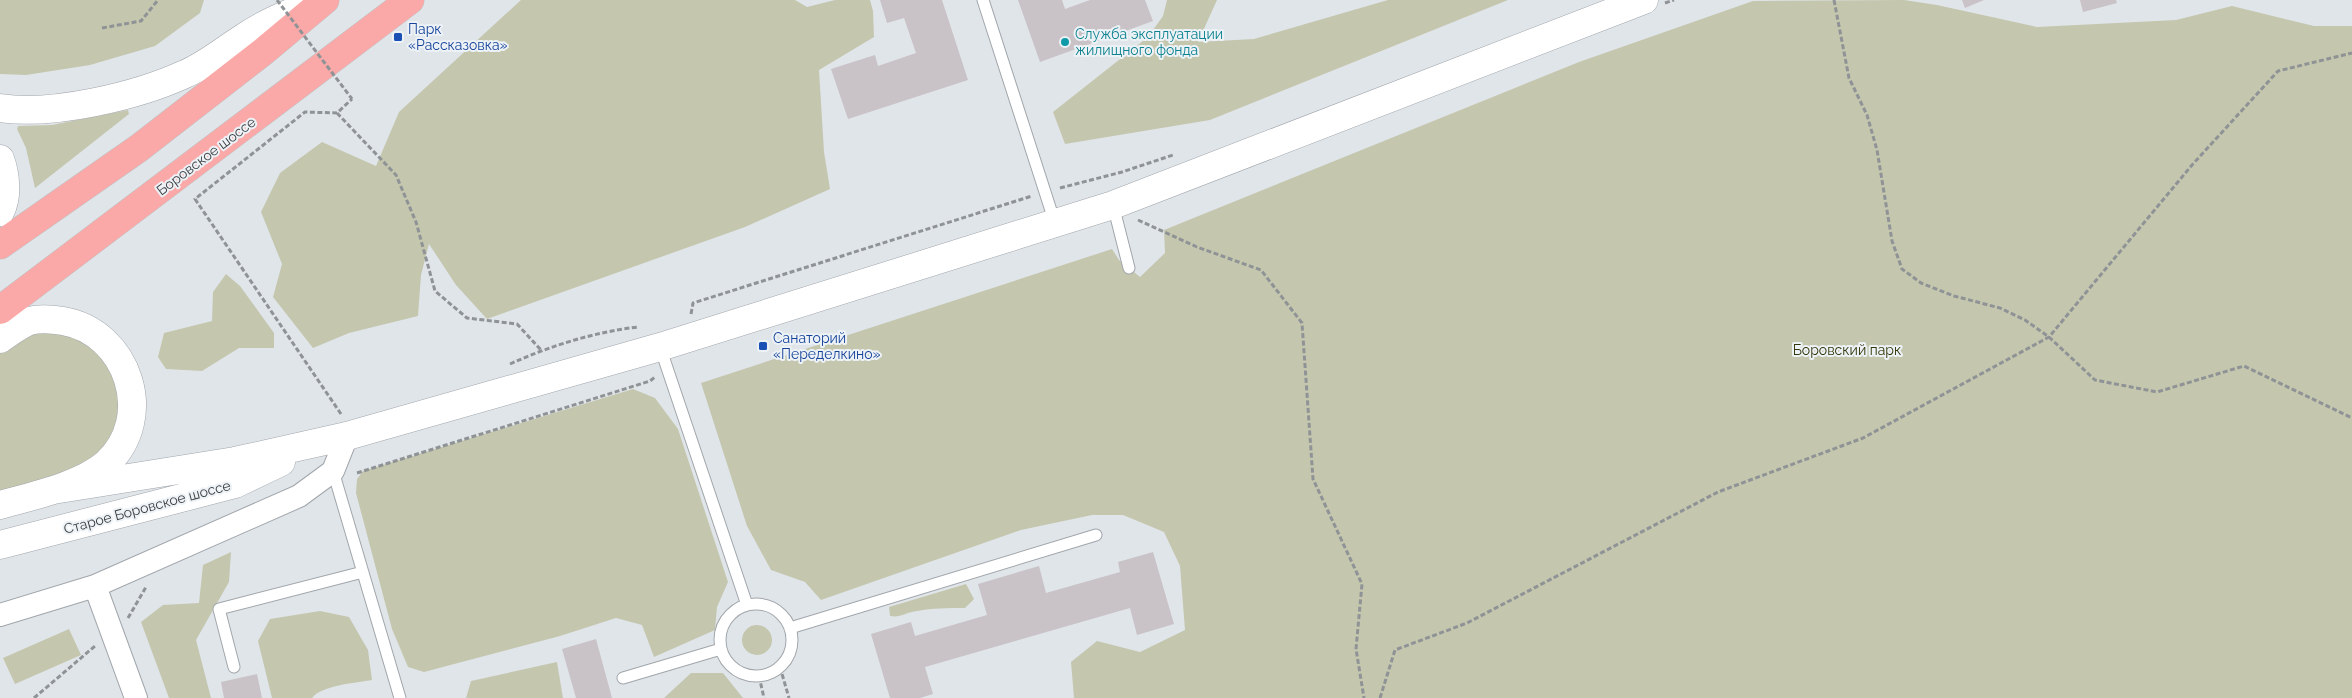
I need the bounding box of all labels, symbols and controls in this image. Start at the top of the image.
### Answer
place label: Парк «Рассказовка» [408,21,508,53]
place label: Служба эксплуатации жилищного фонда [1075,26,1223,58]
marker: Парк «Рассказовка» [392,31,404,43]
marker: Служба эксплуатации жилищного фонда [1059,36,1071,48]
street label: Боровское шоссе [153,114,259,198]
place label: Санаторий «Переделкино» [773,330,881,362]
marker: Санаторий «Переделкино» [757,340,769,352]
park label: Боровский парк [1793,342,1901,358]
street label: Старое Боровское шоссе [62,477,232,537]

